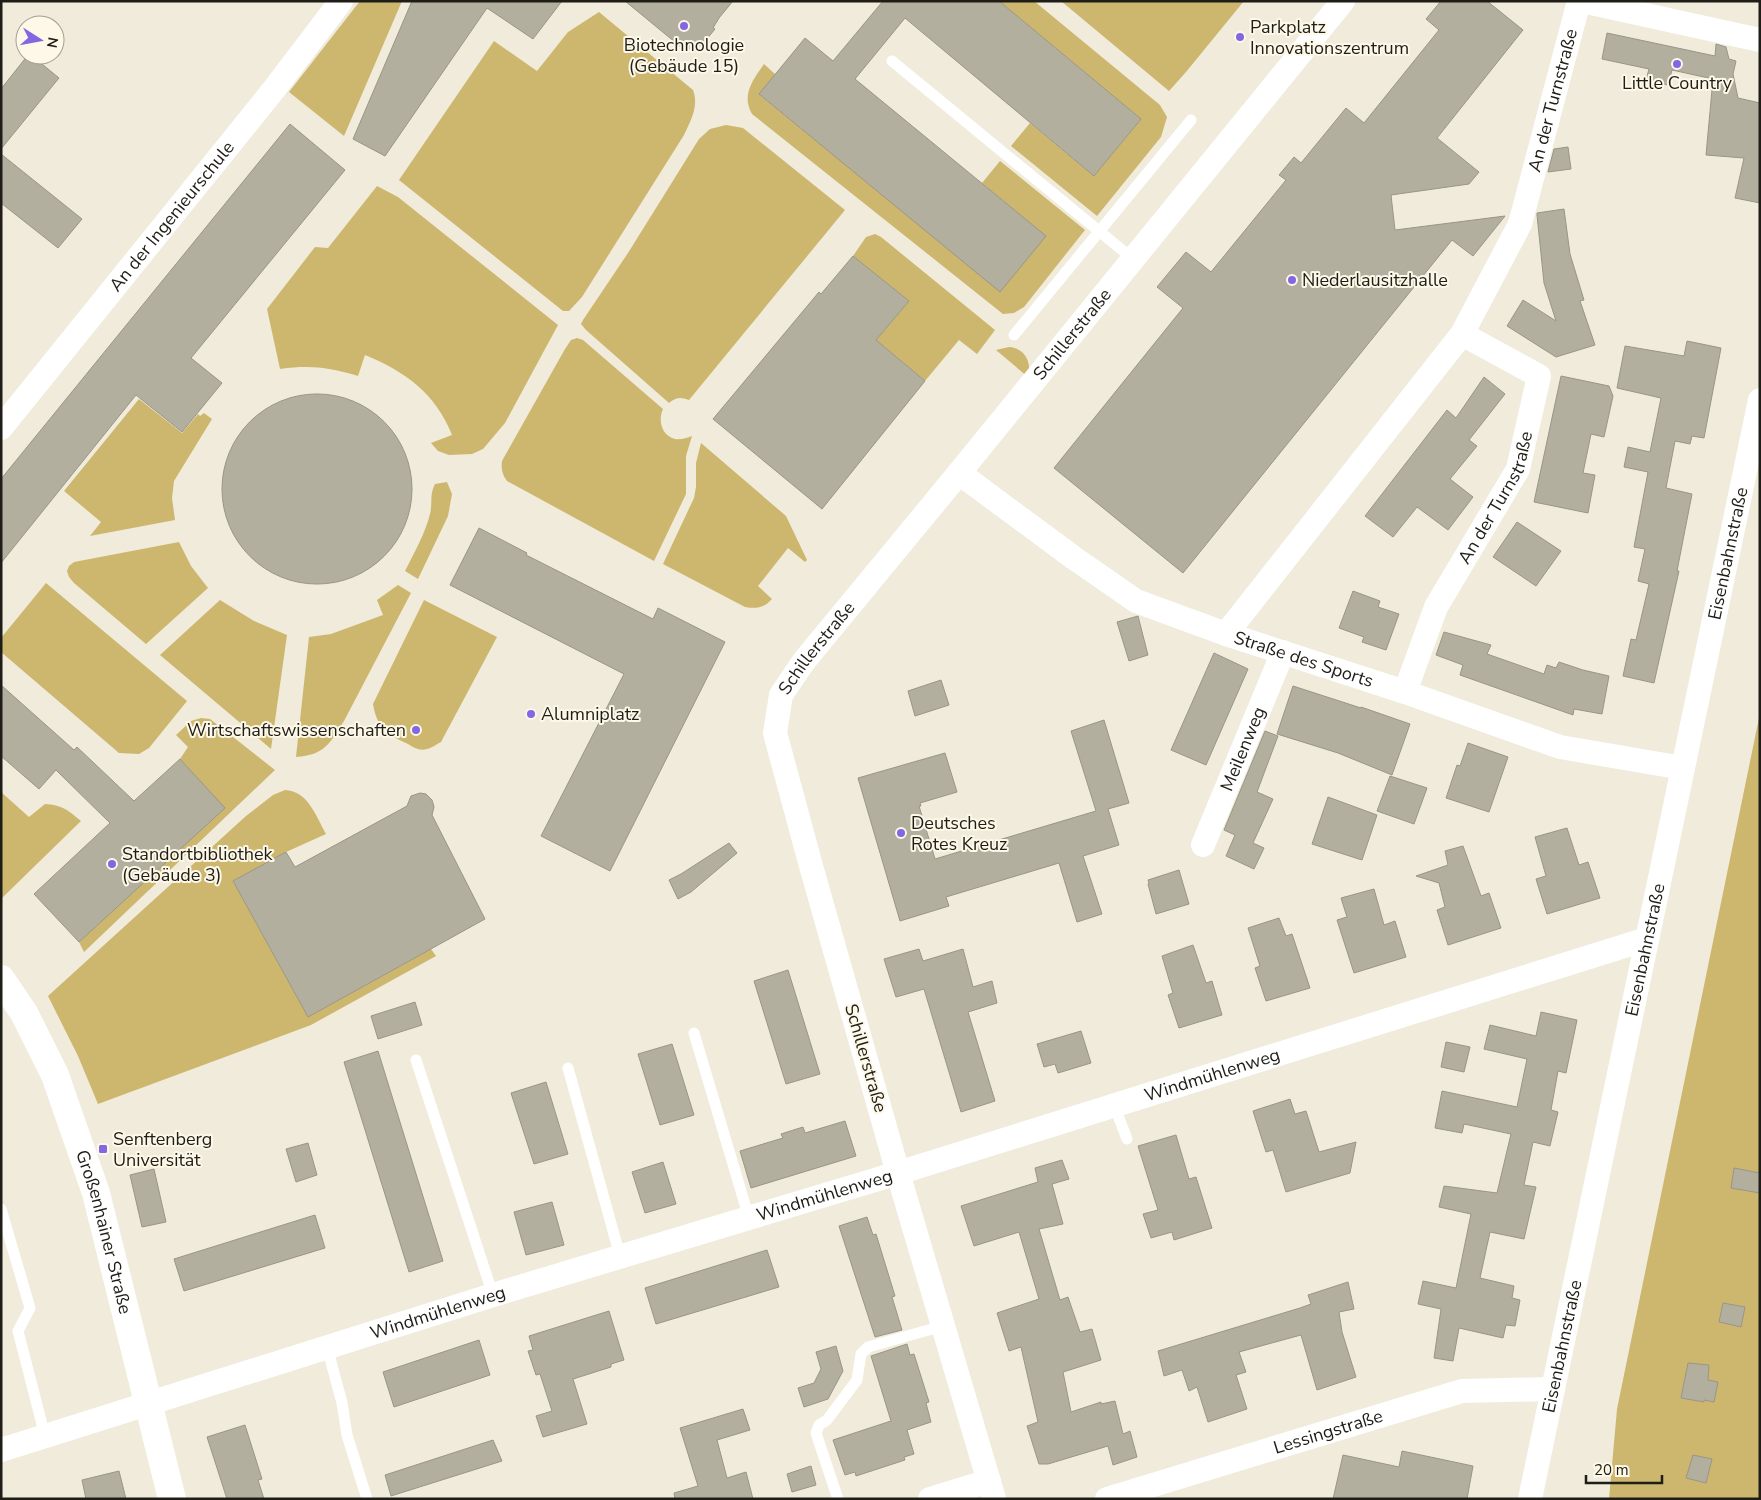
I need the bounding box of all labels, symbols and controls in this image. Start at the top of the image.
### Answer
north arrow [15,15,65,65]
place label: Parkplatz Innovationszentrum [1250,15,1409,60]
marker: Biotechnologie (Gebäude 15) [678,20,690,32]
street label: An der Turnstraße [1522,26,1583,174]
marker: Parkplatz Innovationszentrum [1234,31,1246,43]
place label: Biotechnologie (Gebäude 15) [624,33,744,78]
text: N [42,35,63,49]
marker: Little Country [1671,58,1683,70]
place label: Little Country [1622,71,1733,95]
street label: An der Ingenieurschule [104,136,240,296]
place label: Niederlausitzhalle [1302,268,1448,292]
marker: Niederlausitzhalle [1286,274,1298,286]
street label: Schillerstraße [1027,283,1117,385]
street label: An der Turnstraße [1452,429,1538,568]
street label: Eisenbahnstraße [1702,485,1753,622]
street label: Schillerstraße [773,597,860,699]
street label: Straße des Sports [1231,625,1377,693]
place label: Alumniplatz [541,702,639,726]
street label: Meilenweg [1215,703,1271,795]
marker: Alumniplatz [525,708,537,720]
place label: Wirtschaftswissenschaften [187,718,406,742]
marker: Wirtschaftswissenschaften [410,724,422,736]
place label: Deutsches Rotes Kreuz [911,811,1007,856]
marker: Deutsches Rotes Kreuz [895,827,907,839]
place label: Standortbibliothek (Gebäude 3) [122,842,274,887]
marker: Standortbibliothek (Gebäude 3) [106,858,118,870]
street label: Eisenbahnstraße [1619,881,1671,1018]
street label: Schillerstraße [839,1001,893,1115]
street label: Windmühlenweg [1142,1042,1283,1107]
place label: Senftenberg Universität [113,1127,212,1172]
marker: Senftenberg Universität [97,1143,109,1155]
street label: Großenhainer Straße [70,1147,138,1317]
street label: Windmühlenweg [754,1163,895,1227]
street label: Eisenbahnstraße [1536,1278,1588,1415]
street label: Windmühlenweg [367,1280,508,1345]
street label: Lessingstraße [1270,1404,1386,1460]
scale bar [1586,1452,1662,1484]
text: 20 m [1594,1460,1629,1480]

